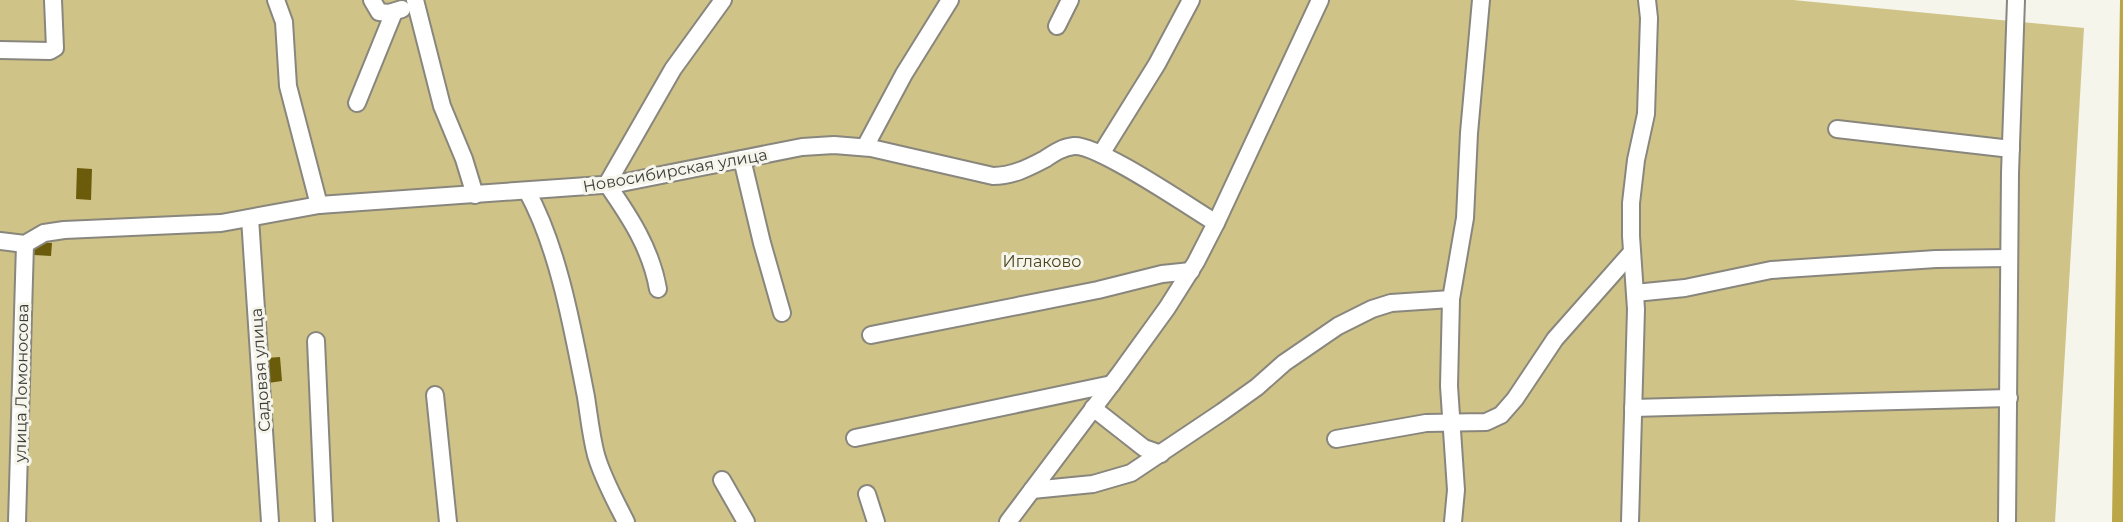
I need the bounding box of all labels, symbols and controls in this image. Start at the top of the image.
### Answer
street label: Новосибирская улица [581,145,769,196]
park label: Иглаково [1003,252,1081,271]
street label: улица Ломоносова [11,303,32,464]
street label: Садовая улица [247,307,274,433]

